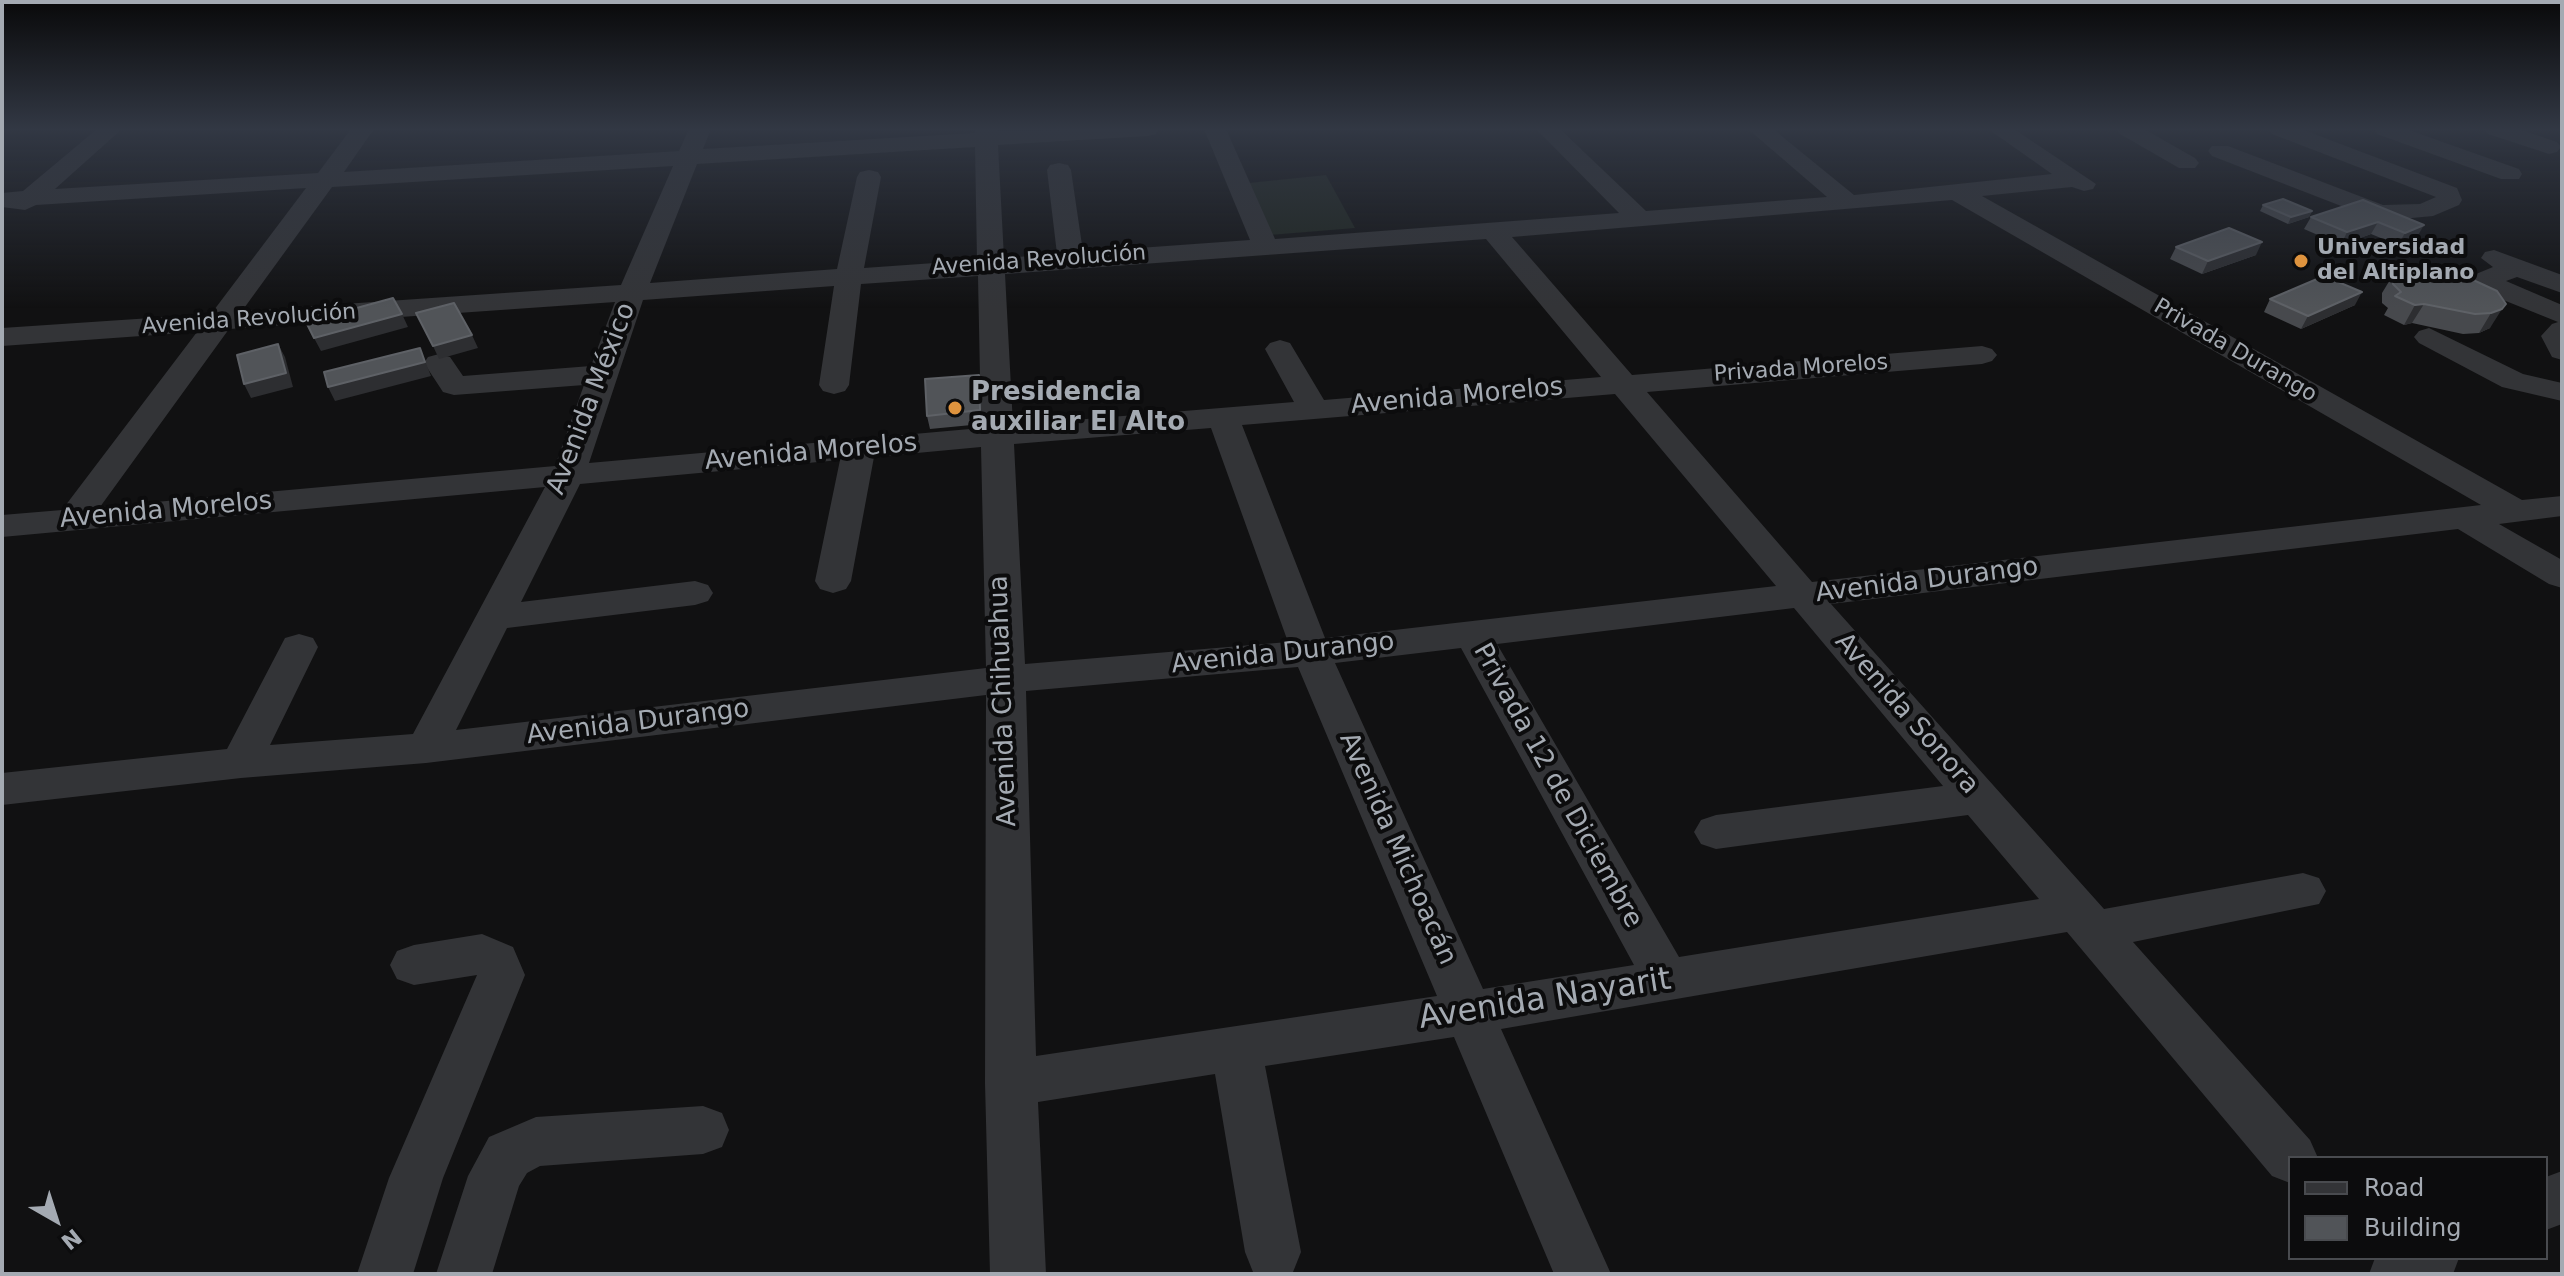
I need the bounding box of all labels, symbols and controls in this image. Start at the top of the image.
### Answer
place label: Universidad del Altiplano [2317,235,2474,286]
street label: Avenida Revolución [931,240,1147,282]
marker: Universidad del Altiplano [2292,252,2310,270]
street label: Privada Durango [2149,294,2321,408]
street label: Avenida Revolución [141,299,357,341]
street label: Avenida México [541,299,643,499]
street label: Privada Morelos [1713,350,1889,388]
street label: Avenida Morelos [1349,372,1565,422]
place label: Presidencia auxiliar El Alto [971,377,1185,438]
marker: Presidencia auxiliar El Alto [946,399,964,417]
street label: Avenida Morelos [703,428,919,478]
street label: Avenida Morelos [58,486,274,536]
street label: Avenida Durango [1814,552,2040,610]
street label: Avenida Chihuahua [984,575,1024,827]
street label: Avenida Durango [1170,627,1396,681]
street label: Avenida Sonora [1827,627,1985,801]
street label: Privada 12 de Diciembre [1466,639,1648,933]
street label: Avenida Durango [525,694,751,752]
street label: Avenida Michoacán [1332,728,1462,970]
street label: Avenida Nayarit [1416,961,1674,1039]
legend [2288,1156,2548,1260]
text: Road [2364,1174,2424,1202]
north arrow [16,1180,96,1260]
text: Building [2364,1214,2461,1242]
text: N [56,1224,86,1255]

